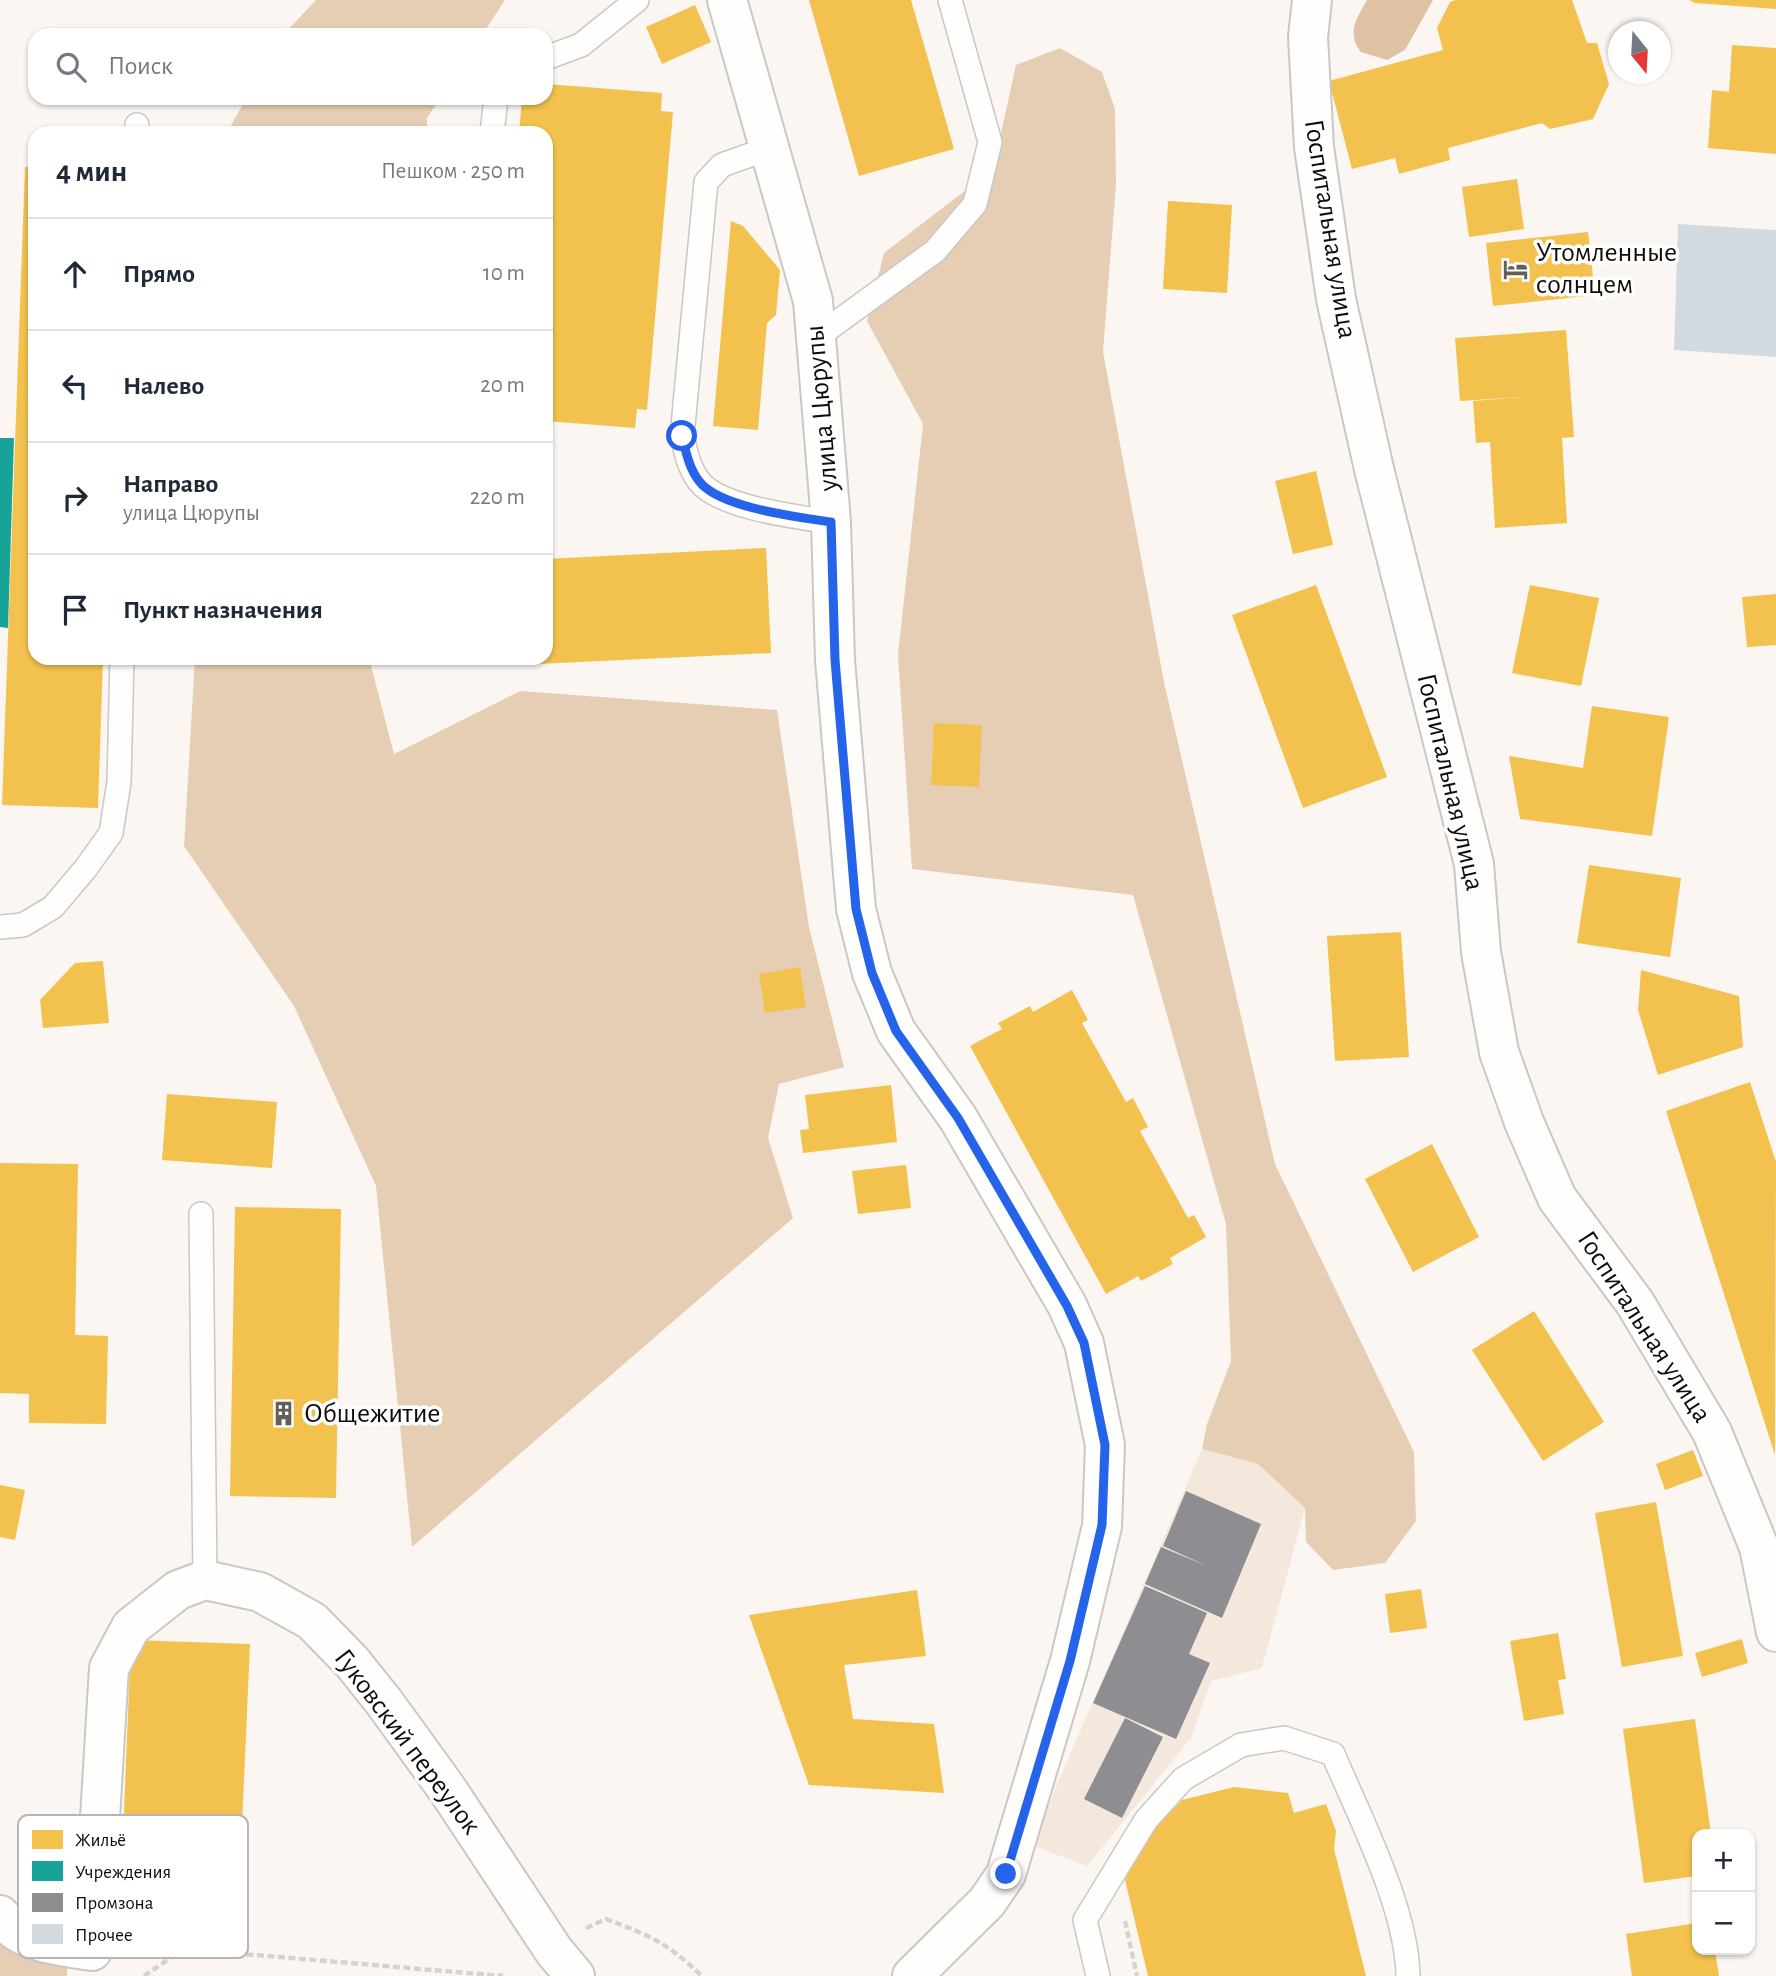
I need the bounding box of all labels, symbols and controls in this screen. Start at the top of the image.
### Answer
north arrow [1608,21,1671,84]
search box [28,28,553,105]
icon: search [52,48,90,86]
text: Поиск [108,53,173,79]
street label: Госпитальная улица [1299,117,1361,341]
text: 4 мин [56,157,127,187]
text: Пешком · 250 m [381,160,525,183]
place label: Утомленные солнцем [1536,239,1677,299]
icon: ahead [56,255,94,293]
hotel icon: Утомленные солнцем [1502,255,1530,283]
text: Прямо [123,261,195,287]
text: 10 m [483,262,525,285]
street label: улица Цюрупы [801,324,843,493]
icon: left [56,367,94,405]
text: Налево [123,373,204,399]
text: 20 m [480,374,525,397]
route start [666,420,697,451]
text: Направо [123,471,218,497]
icon: right [56,479,94,517]
text: 220 m [470,486,525,509]
text: улица Цюрупы [123,502,260,525]
icon: arrive [56,591,94,629]
text: Пункт назначения [123,597,323,623]
street label: Госпитальная улица [1411,671,1489,893]
street label: Госпитальная улица [1572,1226,1716,1428]
building icon: Общежитие [270,1400,298,1428]
place label: Общежитие [304,1400,440,1428]
street label: Гуковский переулок [329,1644,486,1840]
legend [18,1815,248,1958]
map controls [1692,1829,1755,1955]
button: + [1692,1829,1755,1892]
text: Жильё [75,1831,126,1850]
route end [990,1858,1021,1889]
text: Учреждения [75,1863,171,1882]
button: − [1692,1892,1755,1955]
text: Промзона [75,1894,154,1913]
text: Прочее [75,1926,133,1945]

